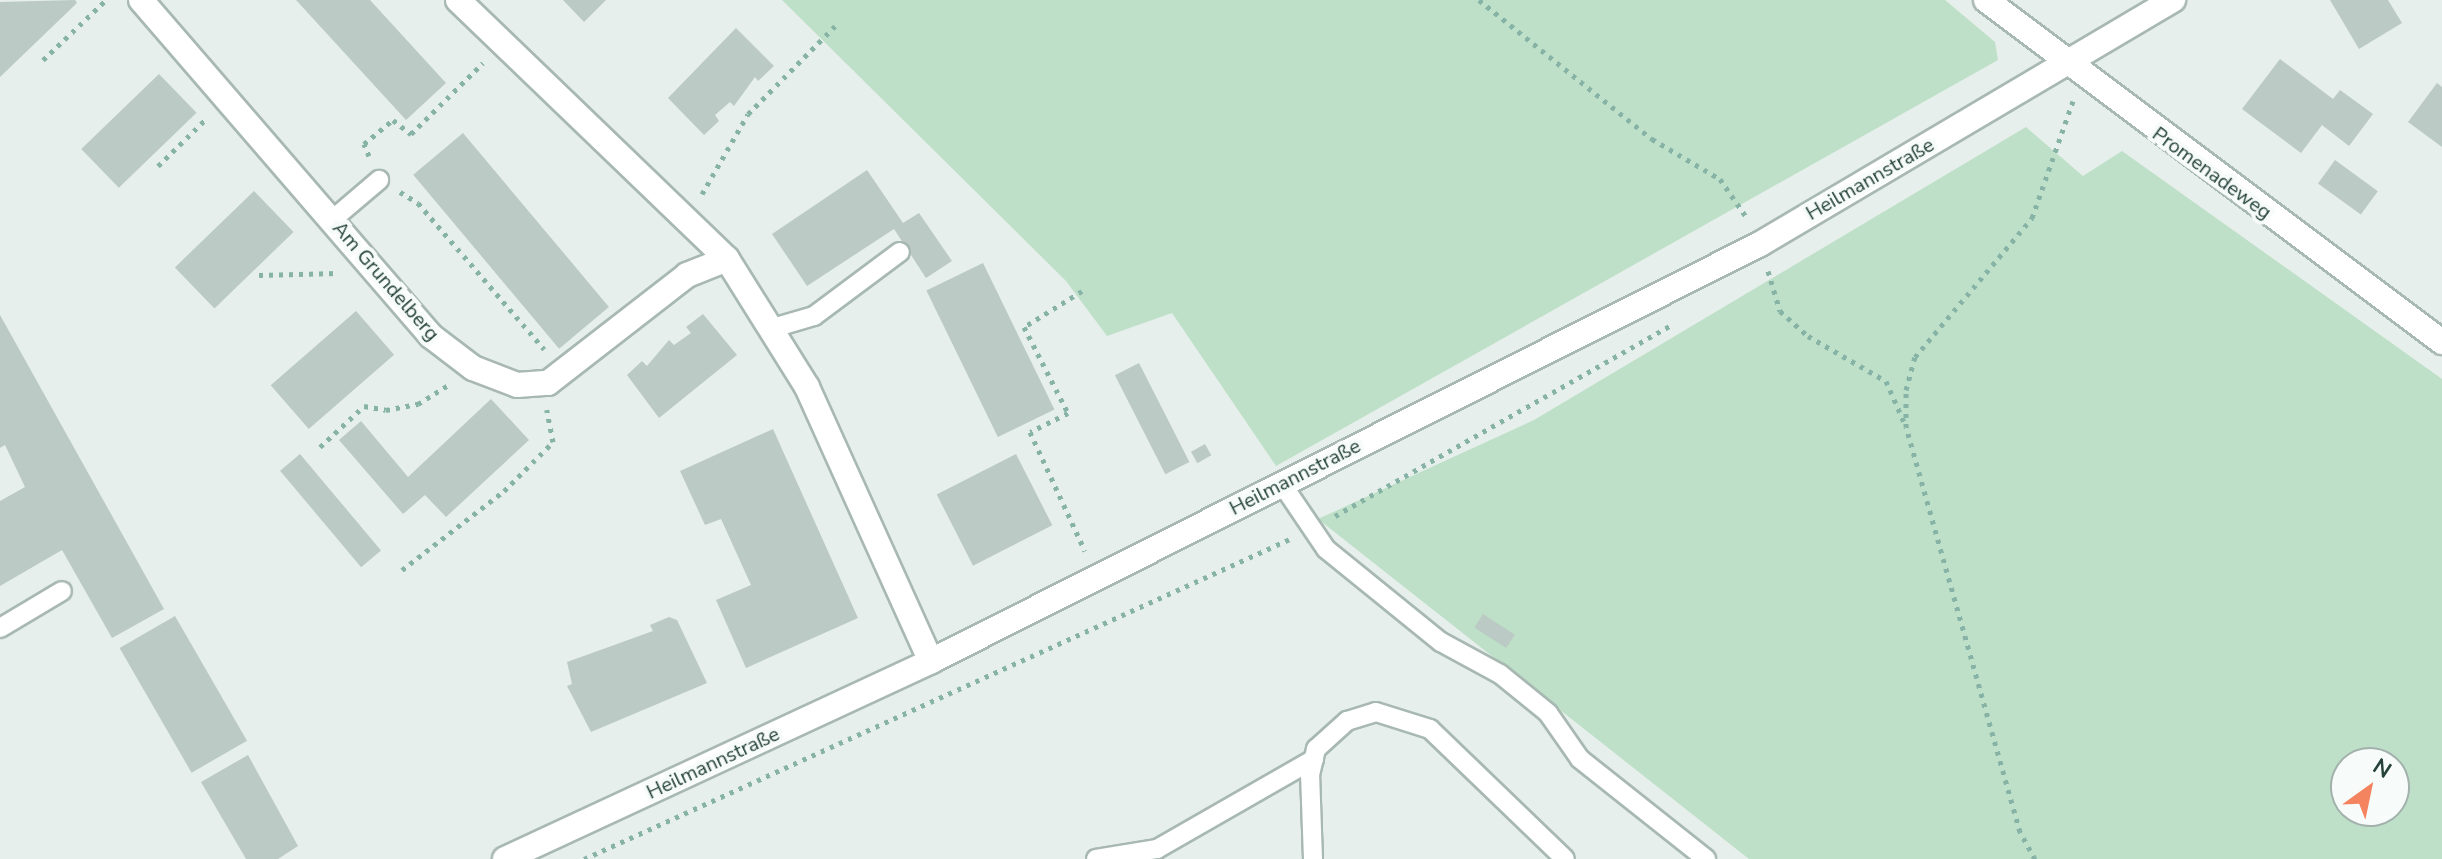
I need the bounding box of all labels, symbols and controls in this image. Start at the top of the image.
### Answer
street label: Promenadeweg [2148,122,2276,224]
street label: Heilmannstraße [1802,133,1938,225]
street label: Am Grundelberg [328,216,444,346]
street label: Heilmannstraße [1225,434,1365,520]
street label: Heilmannstraße [643,722,783,804]
north arrow [2330,747,2410,827]
text: N [2367,751,2397,786]

